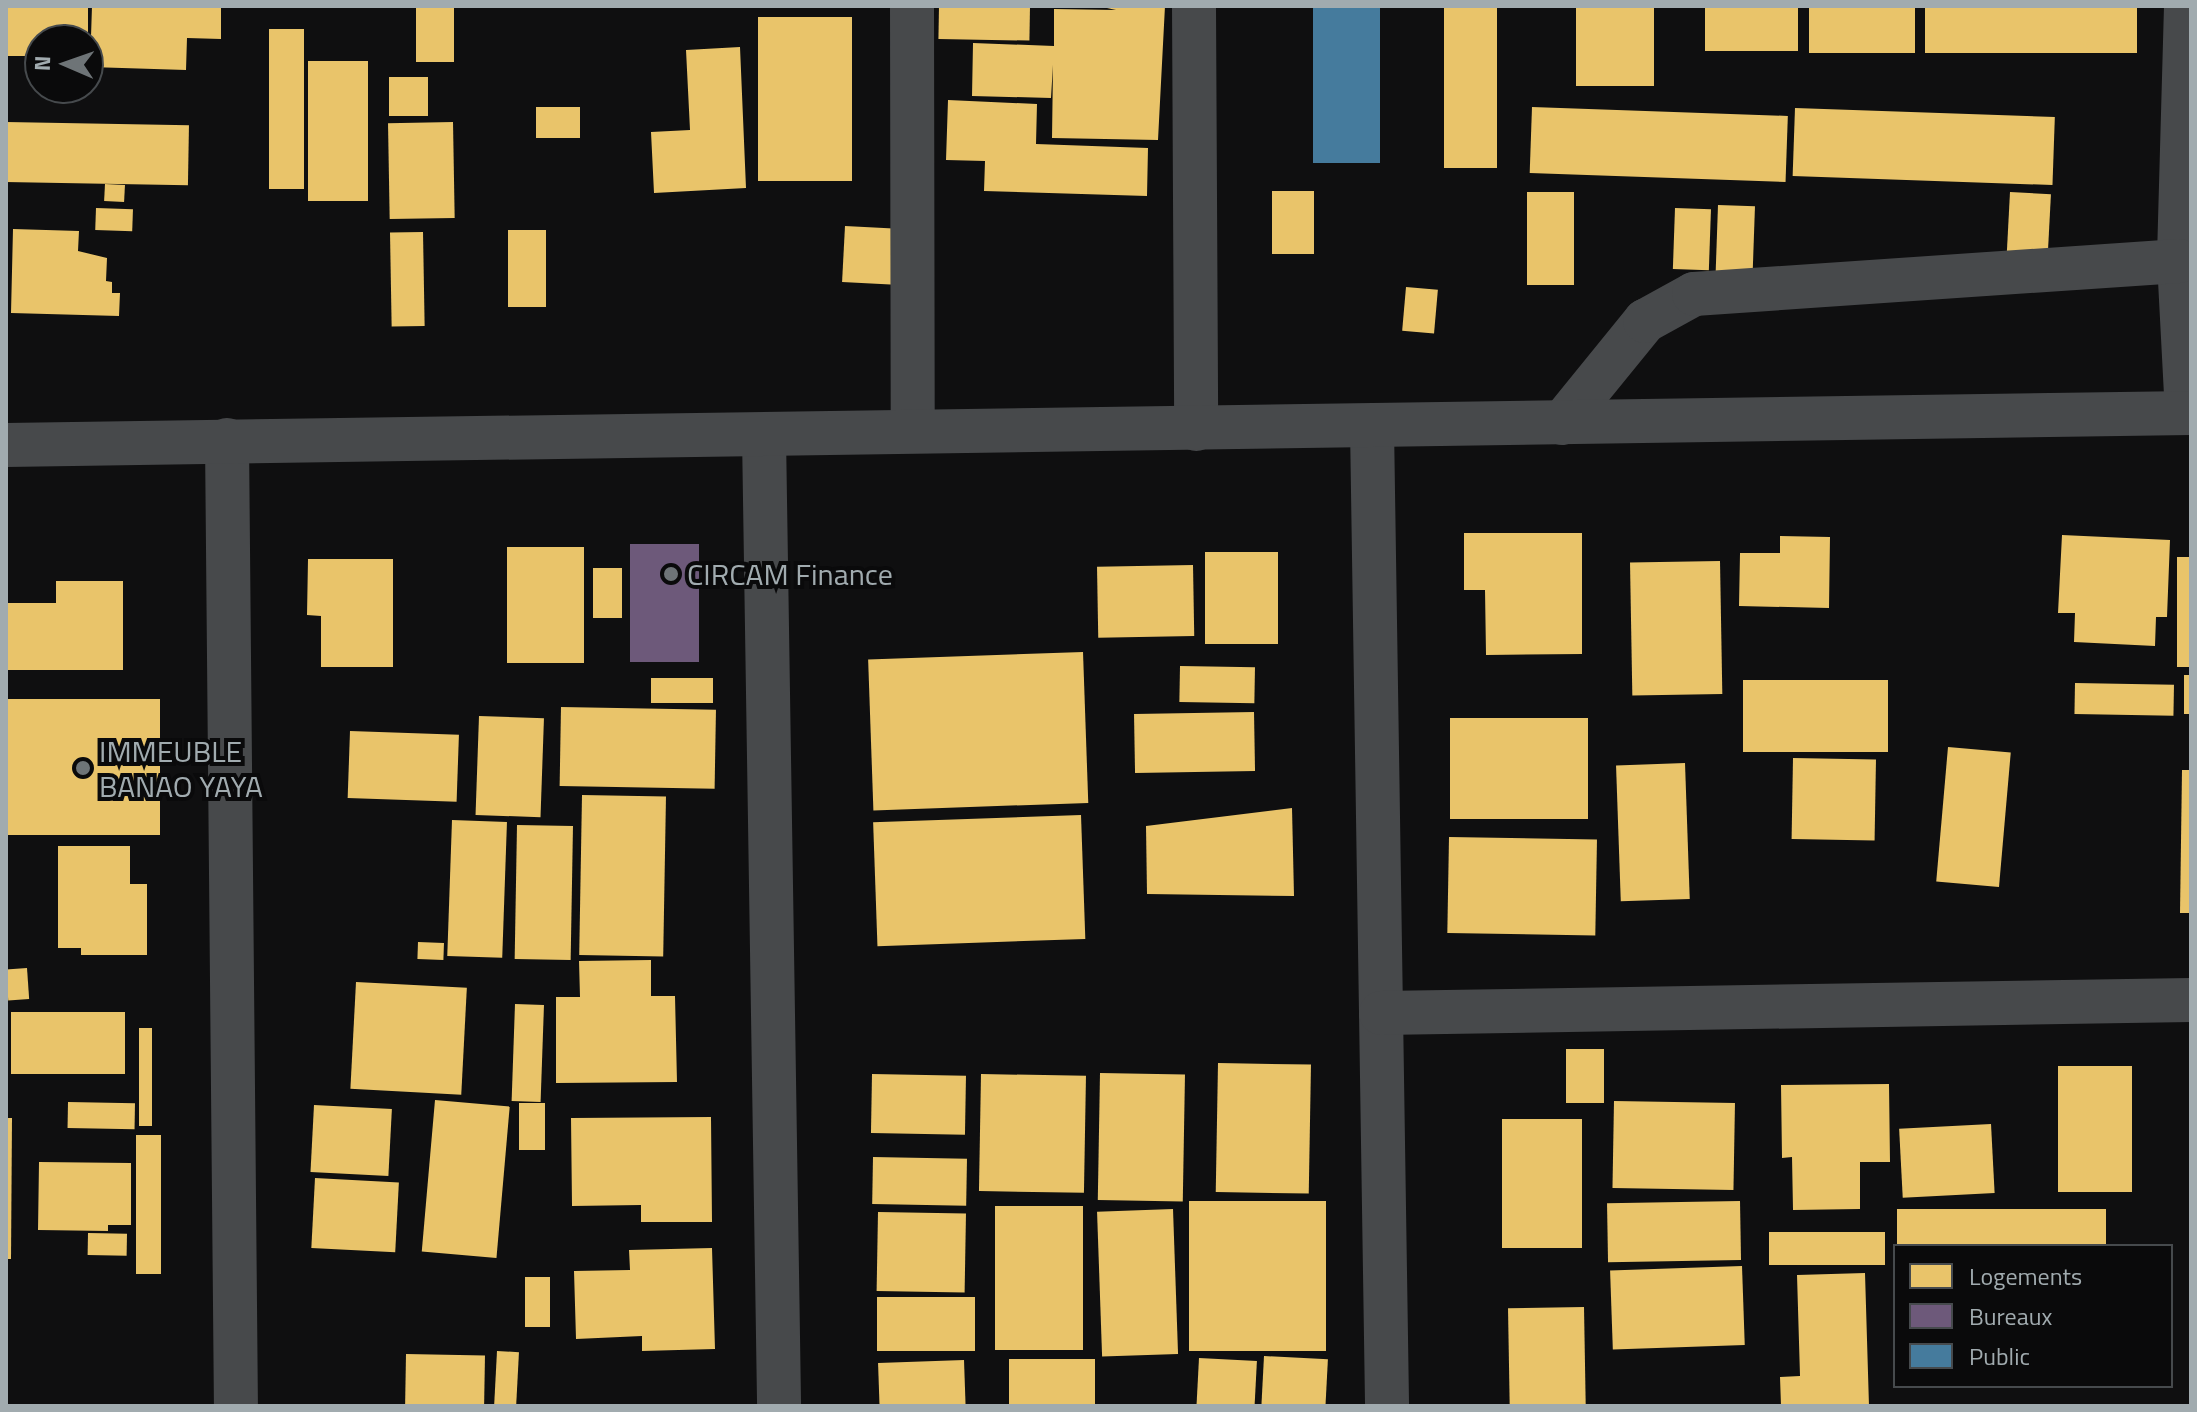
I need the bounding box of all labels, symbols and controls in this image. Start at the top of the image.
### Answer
north arrow [24,24,104,104]
text: N [25,55,59,71]
place label: CIRCAM Finance [687,556,893,592]
marker: CIRCAM Finance [662,565,680,583]
place label: IMMEUBLE BANAO YAYA [99,733,263,804]
marker: IMMEUBLE BANAO YAYA [74,759,92,777]
legend [1893,1244,2173,1388]
text: Logements [1969,1258,2082,1294]
text: Bureaux [1969,1298,2052,1334]
text: Public [1969,1338,2030,1374]

